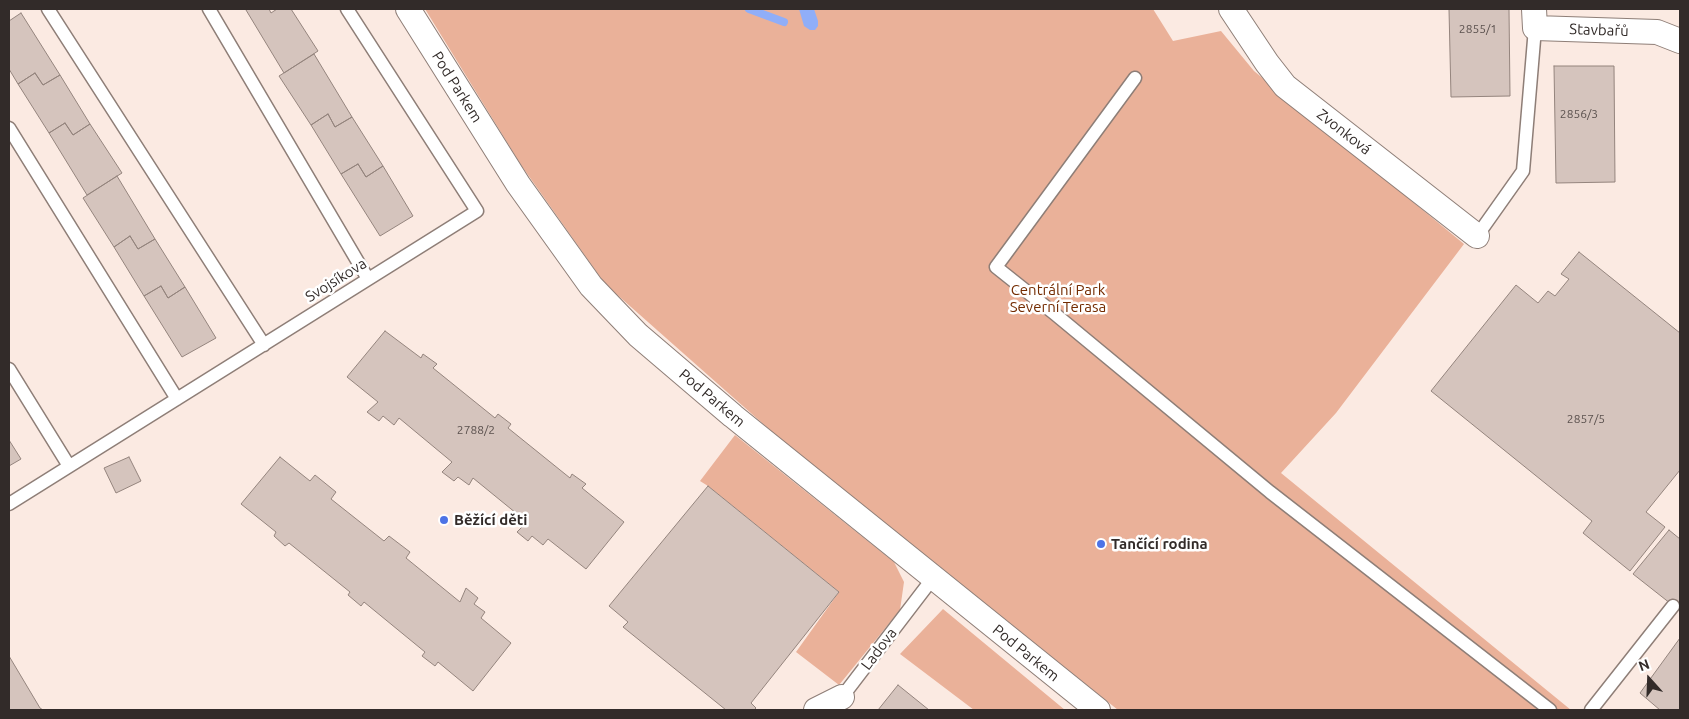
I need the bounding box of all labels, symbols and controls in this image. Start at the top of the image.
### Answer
street label: Stavbařů [1569,20,1629,40]
house number: 2855/1 [1459,22,1497,36]
street label: Pod Parkem [428,48,486,126]
street label: Zvonková [1313,105,1375,159]
house number: 2856/3 [1560,107,1598,121]
street label: Svojsíkova [302,254,370,306]
park label: Centrální Park Severní Terasa [1010,281,1106,316]
street label: Pod Parkem [675,365,749,431]
house number: 2857/5 [1567,412,1605,426]
house number: 2788/2 [457,423,495,437]
place label: Běžící děti [454,511,527,529]
marker: Běžící děti [438,514,450,526]
place label: Tančící rodina [1111,535,1208,553]
marker: Tančící rodina [1095,538,1107,550]
street label: Pod Parkem [989,621,1063,685]
street label: Ladova [857,624,901,674]
north arrow [1624,654,1674,704]
text: N [1636,656,1652,674]

